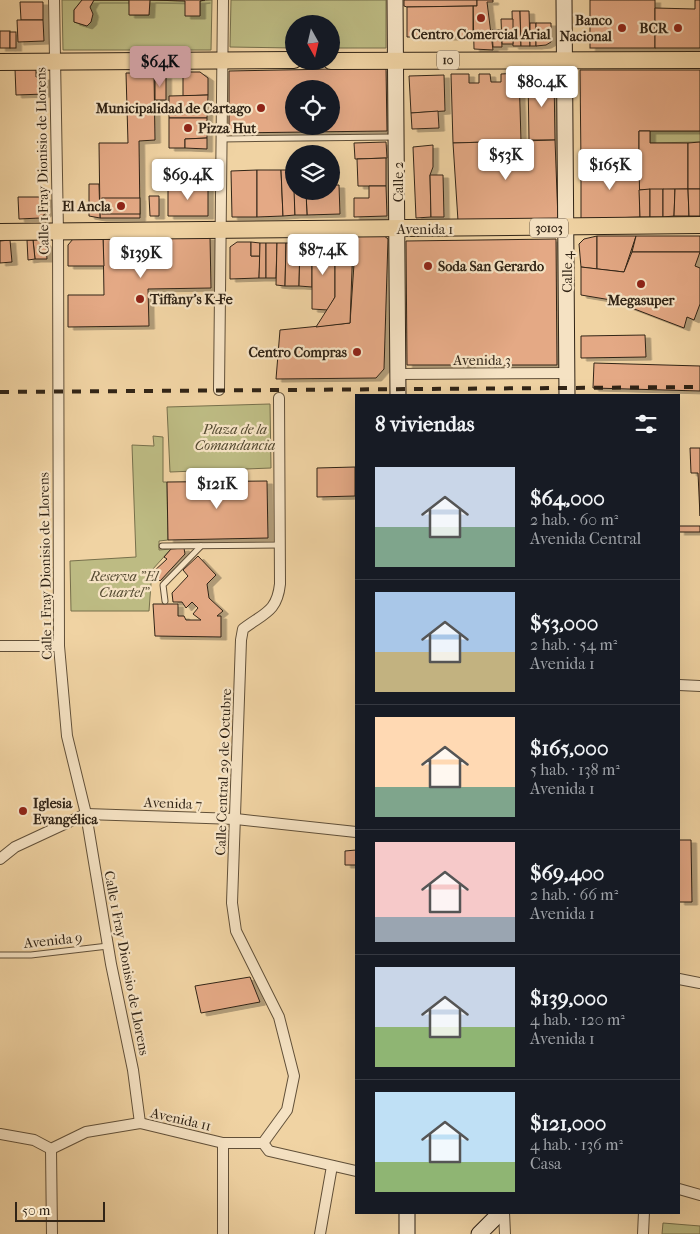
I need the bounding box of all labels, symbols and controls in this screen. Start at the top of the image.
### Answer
marker: Centro Comercial Arial [475,12,487,24]
place label: Banco Nacional [560,12,612,45]
north arrow [285,15,340,70]
map controls [285,15,340,200]
place label: BCR [639,20,669,37]
marker: Banco Nacional [616,22,628,34]
marker: BCR [672,22,684,34]
place label: Centro Comercial Arial [411,26,551,43]
pin: $64K [130,46,190,88]
road number: 10 [437,50,459,70]
text: $64K [141,52,179,71]
pin: $80.4K [501,66,583,108]
street label: Calle 1 Fray Dionisio de Llorens [32,67,53,255]
text: $80.4K [517,72,567,91]
button: locate [285,80,340,135]
place label: Municipalidad de Cartago [95,100,251,117]
marker: Municipalidad de Cartago [255,102,267,114]
place label: Pizza Hut [198,120,257,137]
marker: Pizza Hut [182,122,194,134]
pin: $53K [476,138,536,181]
button: layers [285,145,340,200]
text: $53K [489,145,523,164]
pin: $165K [575,148,645,191]
text: $165K [589,155,631,174]
pin: $69.4K [147,158,229,201]
street label: Calle 2 [390,162,407,202]
text: $69.4K [163,165,213,184]
place label: El Ancla [62,198,112,215]
marker: El Ancla [115,200,127,212]
road number: 30103 [530,218,568,238]
street label: Avenida 1 [396,221,453,238]
pin: $87.4K [282,234,364,276]
pin: $139K [106,236,176,279]
text: $87.4K [299,240,347,259]
text: $139K [120,243,162,262]
street label: Calle 4 [559,250,576,293]
place label: Soda San Gerardo [438,258,544,275]
marker: Soda San Gerardo [422,260,434,272]
marker: Megasuper [635,278,647,290]
place label: Tiffany's K-Fe [149,291,233,308]
place label: Megasuper [606,292,676,309]
marker: Tiffany's K-Fe [134,293,146,305]
place label: Centro Compras [248,344,348,361]
marker: Centro Compras [351,346,363,358]
street label: Avenida 3 [452,352,511,369]
icon: filters [632,410,660,438]
text: 8 viviendas [375,412,474,436]
park label: Plaza de la Comandancia [195,421,275,454]
pin: $121K [182,468,252,510]
street label: Calle 1 Fray Dionisio de Llorens [35,472,56,660]
text: $121K [197,474,237,493]
text: $64,000 [530,486,605,510]
icon: home [415,487,475,547]
text: 2 hab. · 60 m² [530,510,618,529]
text: Avenida Central [530,529,641,548]
park label: Reserva "El Cuartel" [89,568,160,601]
text: $53,000 [530,611,598,635]
icon: home [415,612,475,672]
text: 2 hab. · 54 m² [530,635,617,654]
text: Avenida 1 [530,654,595,673]
street label: Calle Central 29 de Octubre [212,688,235,856]
text: $165,000 [530,736,609,760]
icon: home [415,737,475,797]
text: 5 hab. · 138 m² [530,760,620,779]
text: Avenida 1 [530,779,595,798]
street label: Avenida 7 [142,794,203,813]
place label: Iglesia Evangélica [33,795,98,828]
marker: Iglesia Evangélica [17,805,29,817]
text: $69,400 [530,861,604,885]
icon: home [415,862,475,922]
street label: Calle 1 Fray Dionisio de Llorens [100,869,153,1057]
text: 2 hab. · 66 m² [530,885,618,904]
text: Avenida 1 [530,904,595,923]
street label: Avenida 9 [22,929,83,952]
text: $139,000 [530,986,608,1010]
icon: home [415,987,475,1047]
text: 4 hab. · 120 m² [530,1010,625,1029]
text: Avenida 1 [530,1029,595,1048]
street label: Avenida 11 [148,1104,213,1135]
text: $121,000 [530,1111,606,1135]
icon: home [415,1112,475,1172]
text: 4 hab. · 136 m² [530,1135,623,1154]
text: Casa [530,1154,561,1173]
scale bar [15,1199,105,1222]
text: 50 m [22,1202,50,1219]

